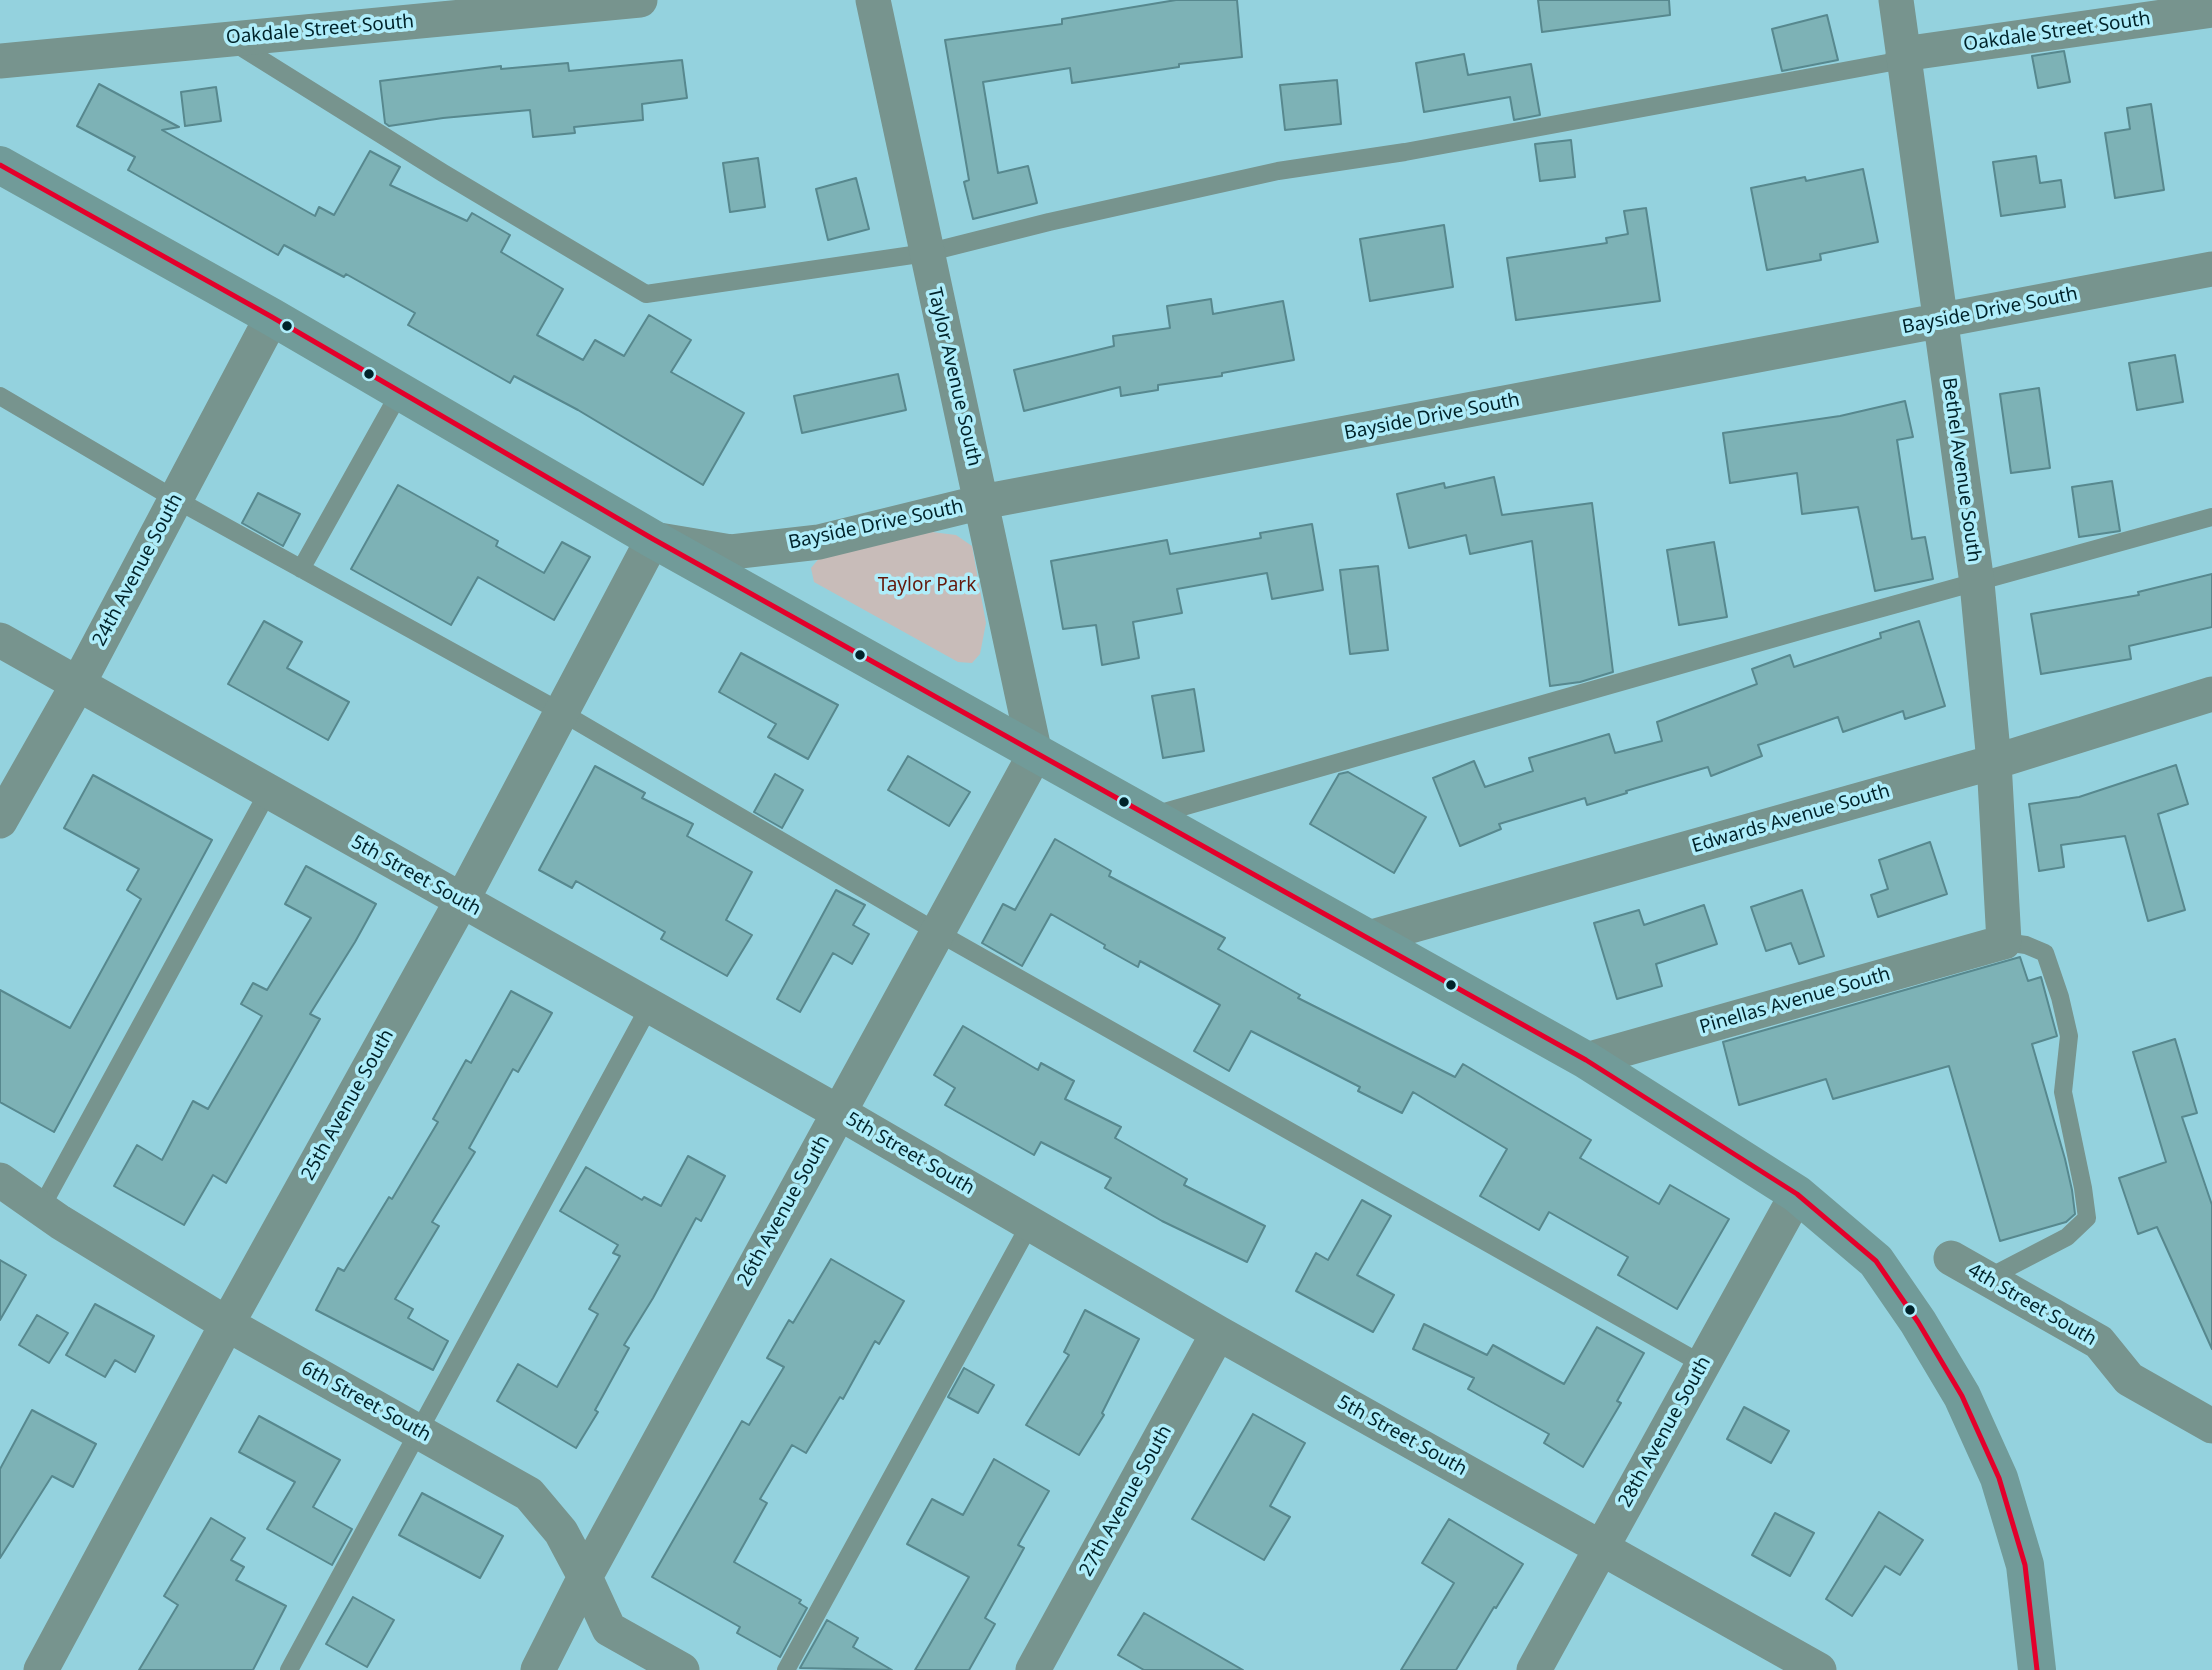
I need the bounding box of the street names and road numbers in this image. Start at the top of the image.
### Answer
street label: Oakdale Street South [1962,8,2152,56]
street label: Oakdale Street South [225,10,415,50]
street label: Bayside Drive South [1900,283,2080,339]
street label: Taylor Avenue South [922,286,986,468]
street label: Bethel Avenue South [1937,376,1985,564]
street label: Bayside Drive South [1342,389,1522,445]
street label: 24th Avenue South [88,490,188,650]
street label: Bayside Drive South [786,495,966,555]
street label: Edwards Avenue South [1689,780,1893,858]
street label: 5th Street South [347,831,485,921]
street label: Pinellas Avenue South [1697,963,1893,1039]
street label: 25th Avenue South [297,1025,399,1185]
street label: 5th Street South [842,1108,978,1200]
street label: 26th Avenue South [733,1131,835,1291]
street label: 4th Street South [1964,1259,2100,1351]
street label: 28th Avenue South [1614,1352,1716,1512]
street label: 6th Street South [297,1357,435,1447]
street label: 5th Street South [1333,1391,1471,1481]
street label: 27th Avenue South [1075,1421,1177,1581]

